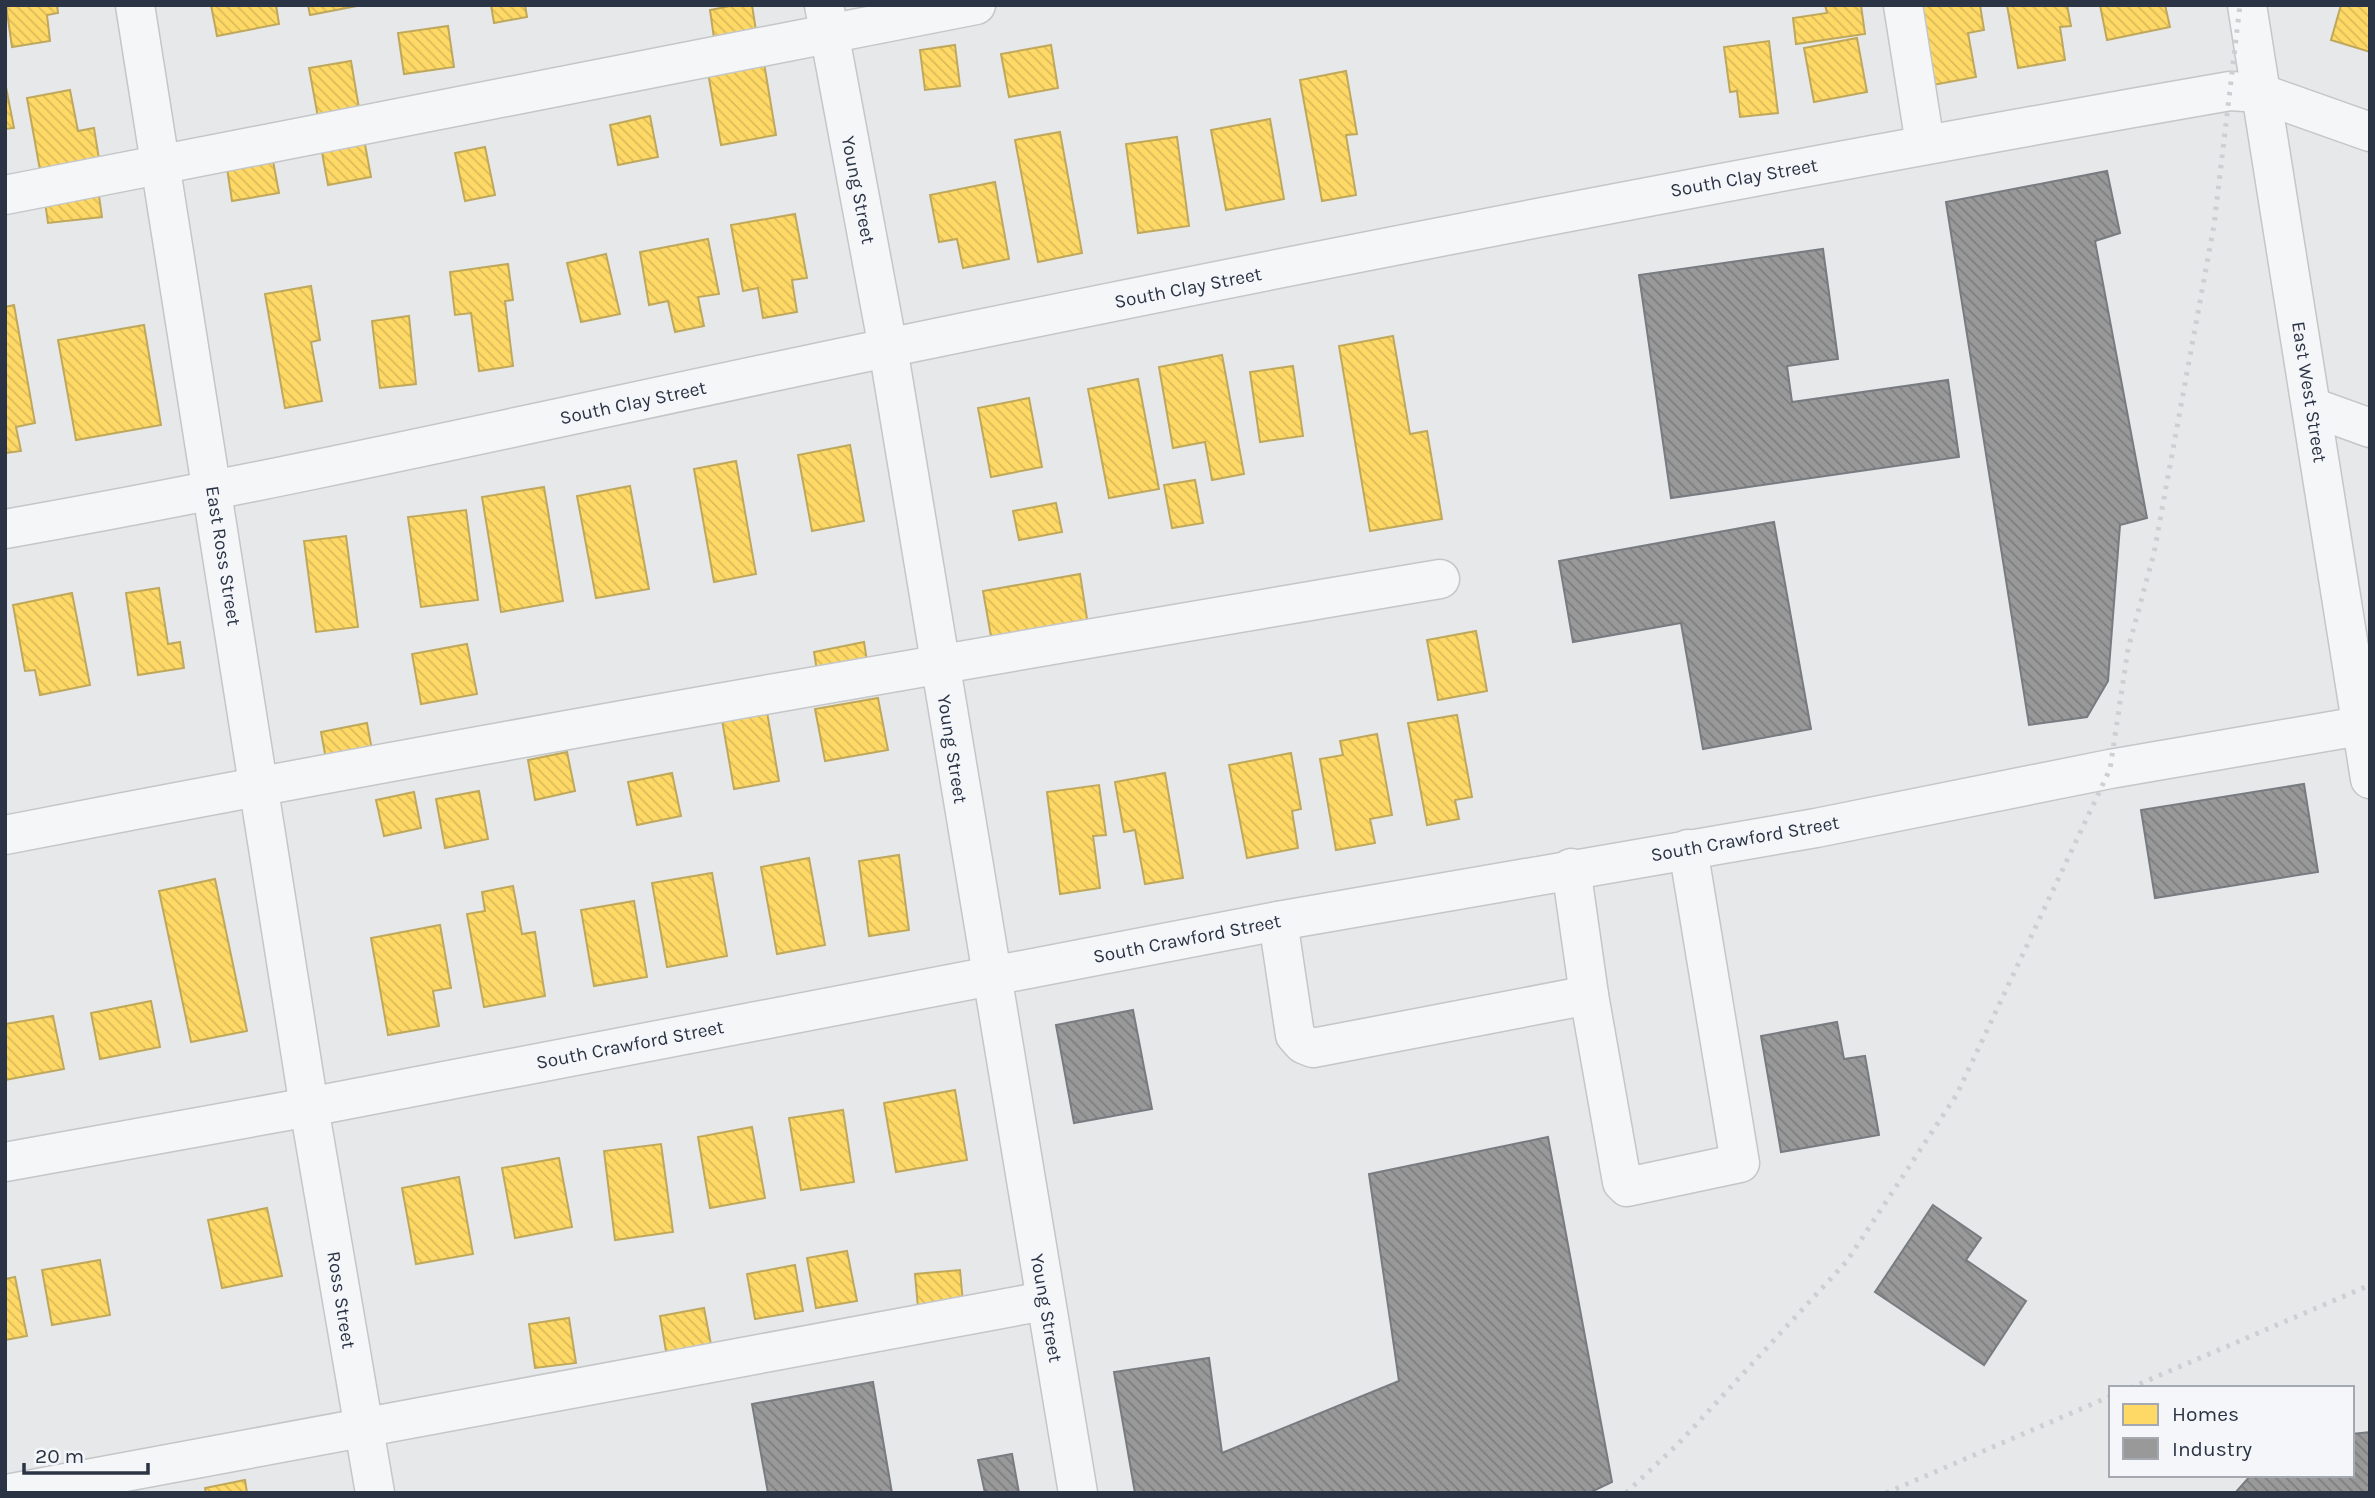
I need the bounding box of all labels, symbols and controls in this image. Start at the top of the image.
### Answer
street label: Young Street [837,134,879,246]
street label: South Clay Street [1669,154,1819,202]
street label: South Clay Street [1113,263,1263,313]
street label: East West Street [2287,320,2331,464]
street label: South Clay Street [558,377,708,429]
street label: East Ross Street [201,484,245,628]
street label: Young Street [933,693,971,805]
street label: South Crawford Street [1649,812,1841,866]
street label: South Crawford Street [1091,910,1283,968]
street label: South Crawford Street [534,1016,726,1074]
street label: Ross Street [322,1250,360,1350]
street label: Young Street [1026,1252,1066,1364]
legend [2109,1386,2354,1477]
text: Homes [2172,1402,2239,1426]
scale bar [24,1432,149,1476]
text: Industry [2172,1437,2252,1461]
text: 20 m [35,1444,84,1468]

